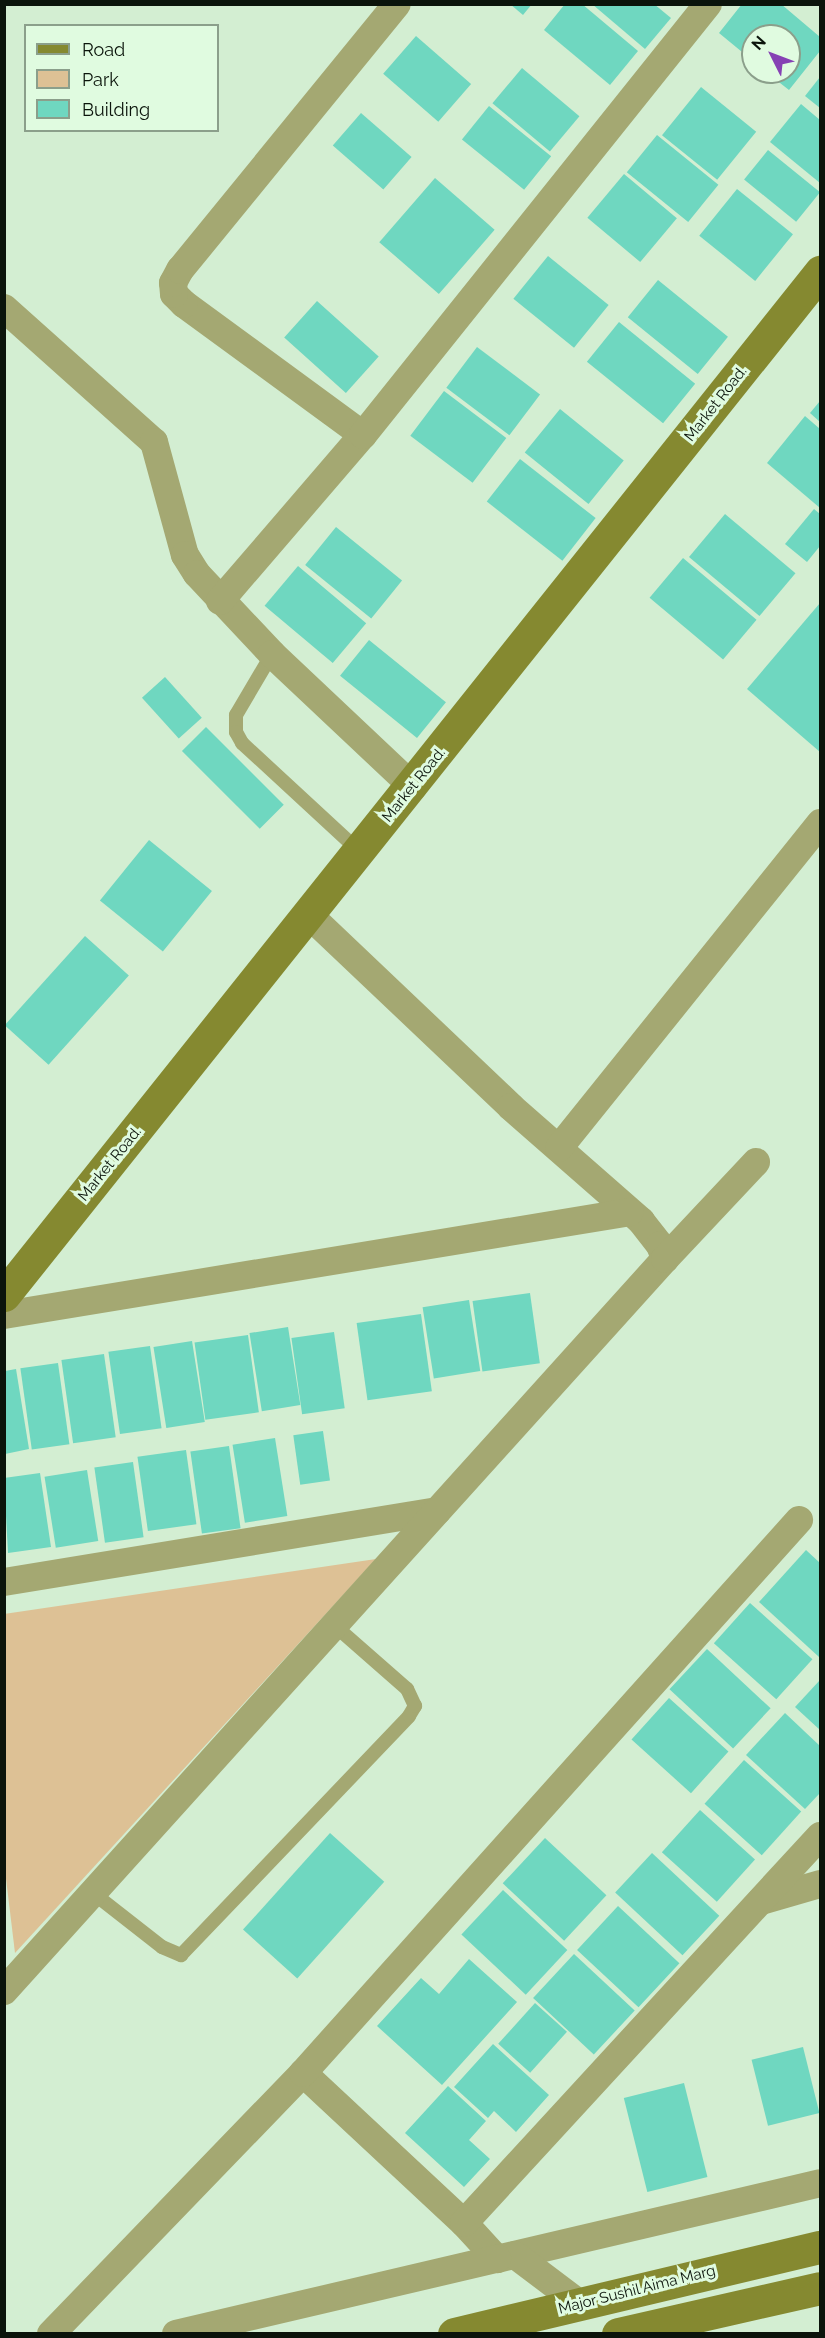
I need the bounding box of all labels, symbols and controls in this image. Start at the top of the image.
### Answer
legend [24,24,219,132]
north arrow [741,24,801,84]
text: N [748,32,770,54]
text: Road [82,39,125,60]
text: Park [82,69,119,90]
text: Building [82,99,150,120]
street label: Market Road. [681,363,751,445]
street label: Market Road. [379,744,449,826]
street label: Market Road. [75,1123,145,1205]
street label: Major Sushil Aima Marg [556,2262,718,2318]

